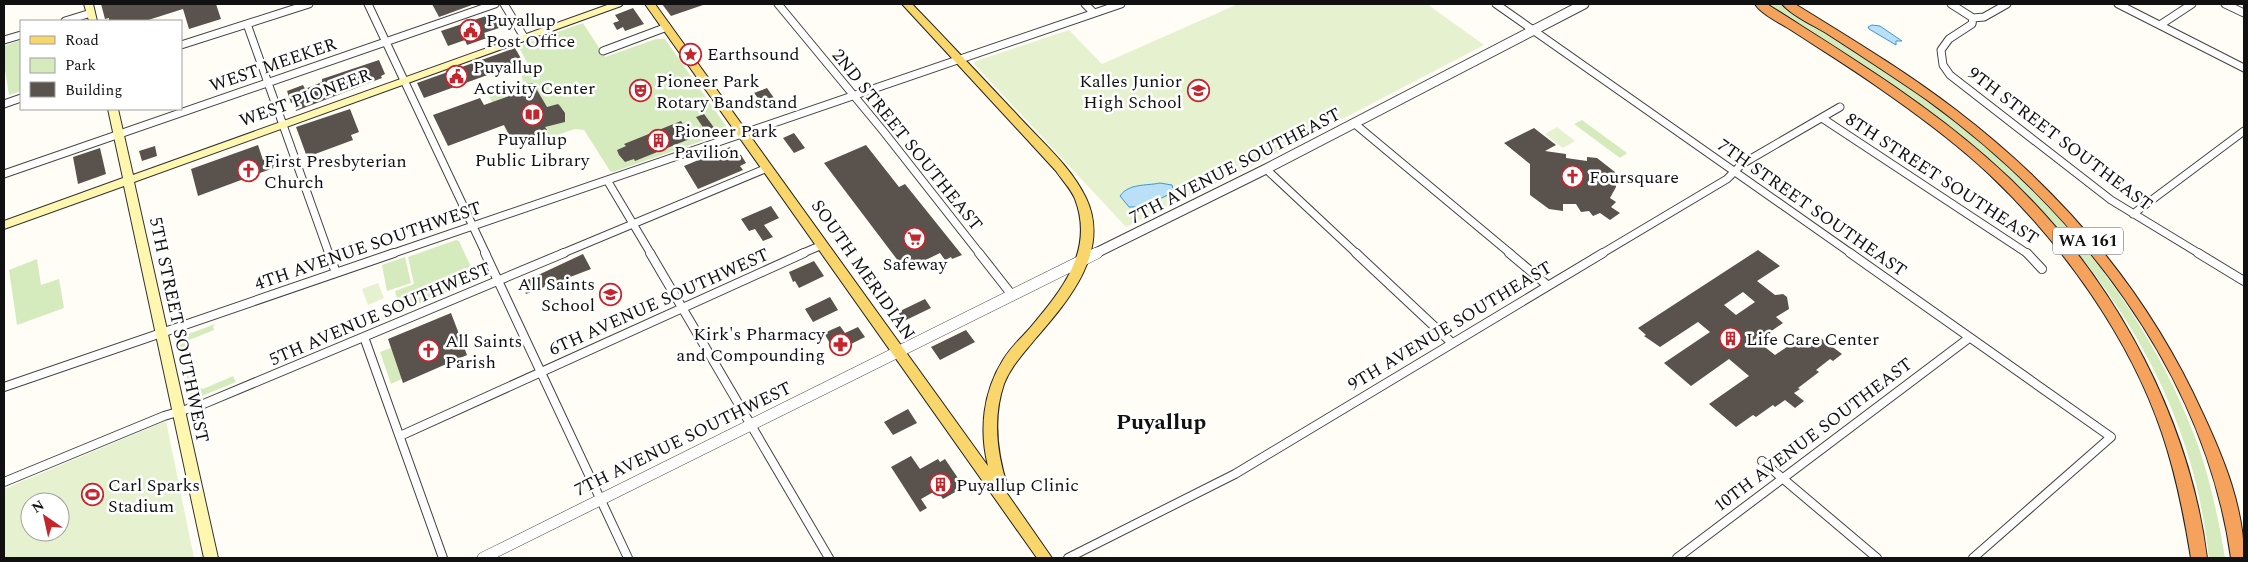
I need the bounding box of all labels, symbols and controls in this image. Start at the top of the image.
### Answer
place label: Puyallup Post Office [486,7,575,55]
public building icon: Puyallup Post Office [458,18,482,42]
legend [20,20,182,110]
text: Road [65,29,99,52]
street label: WEST MEEKER [206,31,340,99]
place label: Earthsound [707,41,800,68]
place icon: Earthsound [679,42,703,66]
street label: 2ND STREET SOUTHEAST [825,43,989,237]
text: Park [65,54,96,77]
place label: Puyallup Activity Center [473,54,595,102]
street label: 9TH STREET SOUTHEAST [1962,60,2158,218]
street label: WEST PIONEER [235,62,375,134]
public building icon: Puyallup Activity Center [445,65,469,89]
place label: Pioneer Park Rotary Bandstand [656,68,798,116]
place label: Kalles Junior High School [1079,68,1182,116]
text: Building [65,79,122,102]
theatre icon: Pioneer Park Rotary Bandstand [628,79,652,103]
school or university icon: Kalles Junior High School [1186,79,1210,103]
street label: 7TH AVENUE SOUTHEAST [1125,101,1345,231]
library icon: Puyallup Public Library [520,102,544,126]
street label: 8TH STREET SOUTHEAST [1840,106,2044,252]
place label: Pioneer Park Pavilion [674,118,778,166]
place label: Puyallup Public Library [475,126,591,174]
building icon: Pioneer Park Pavilion [646,129,670,153]
street label: 7TH STREET SOUTHEAST [1712,132,1912,284]
place label: First Presbyterian Church [264,148,407,196]
church icon: First Presbyterian Church [236,159,260,183]
place label: Foursquare [1589,164,1679,191]
church icon: Foursquare [1561,165,1585,189]
street label: 4TH AVENUE SOUTHWEST [251,194,485,298]
street label: SOUTH MERIDIAN [804,194,922,346]
street label: 5TH STREET SOUTHWEST [142,215,216,445]
supermarket icon: Safeway [903,227,927,251]
road number: WA 161 [2053,228,2123,255]
street label: 6TH AVENUE SOUTHWEST [545,241,773,363]
place label: Safeway [883,251,949,278]
street label: 9TH AVENUE SOUTHEAST [1343,254,1557,398]
street label: 5TH AVENUE SOUTHWEST [265,255,495,373]
place label: All Saints School [518,271,595,319]
school or university icon: All Saints School [599,282,623,306]
place label: Kirk's Pharmacy and Compounding [676,321,826,369]
place label: Life Care Center [1746,326,1879,353]
building icon: Life Care Center [1718,327,1742,351]
place label: All Saints Parish [445,328,522,376]
pharmacy icon: Kirk's Pharmacy and Compounding [829,332,853,356]
church icon: All Saints Parish [417,339,441,363]
street label: 10TH AVENUE SOUTHEAST [1708,351,1918,519]
street label: 7TH AVENUE SOUTHWEST [570,375,796,503]
district label: Puyallup [1116,406,1206,439]
place label: Carl Sparks Stadium [108,472,200,520]
place label: Puyallup Clinic [956,472,1079,499]
building icon: Puyallup Clinic [928,473,952,497]
sports icon: Carl Sparks Stadium [80,483,104,507]
north arrow [20,492,70,542]
text: N [27,495,49,519]

